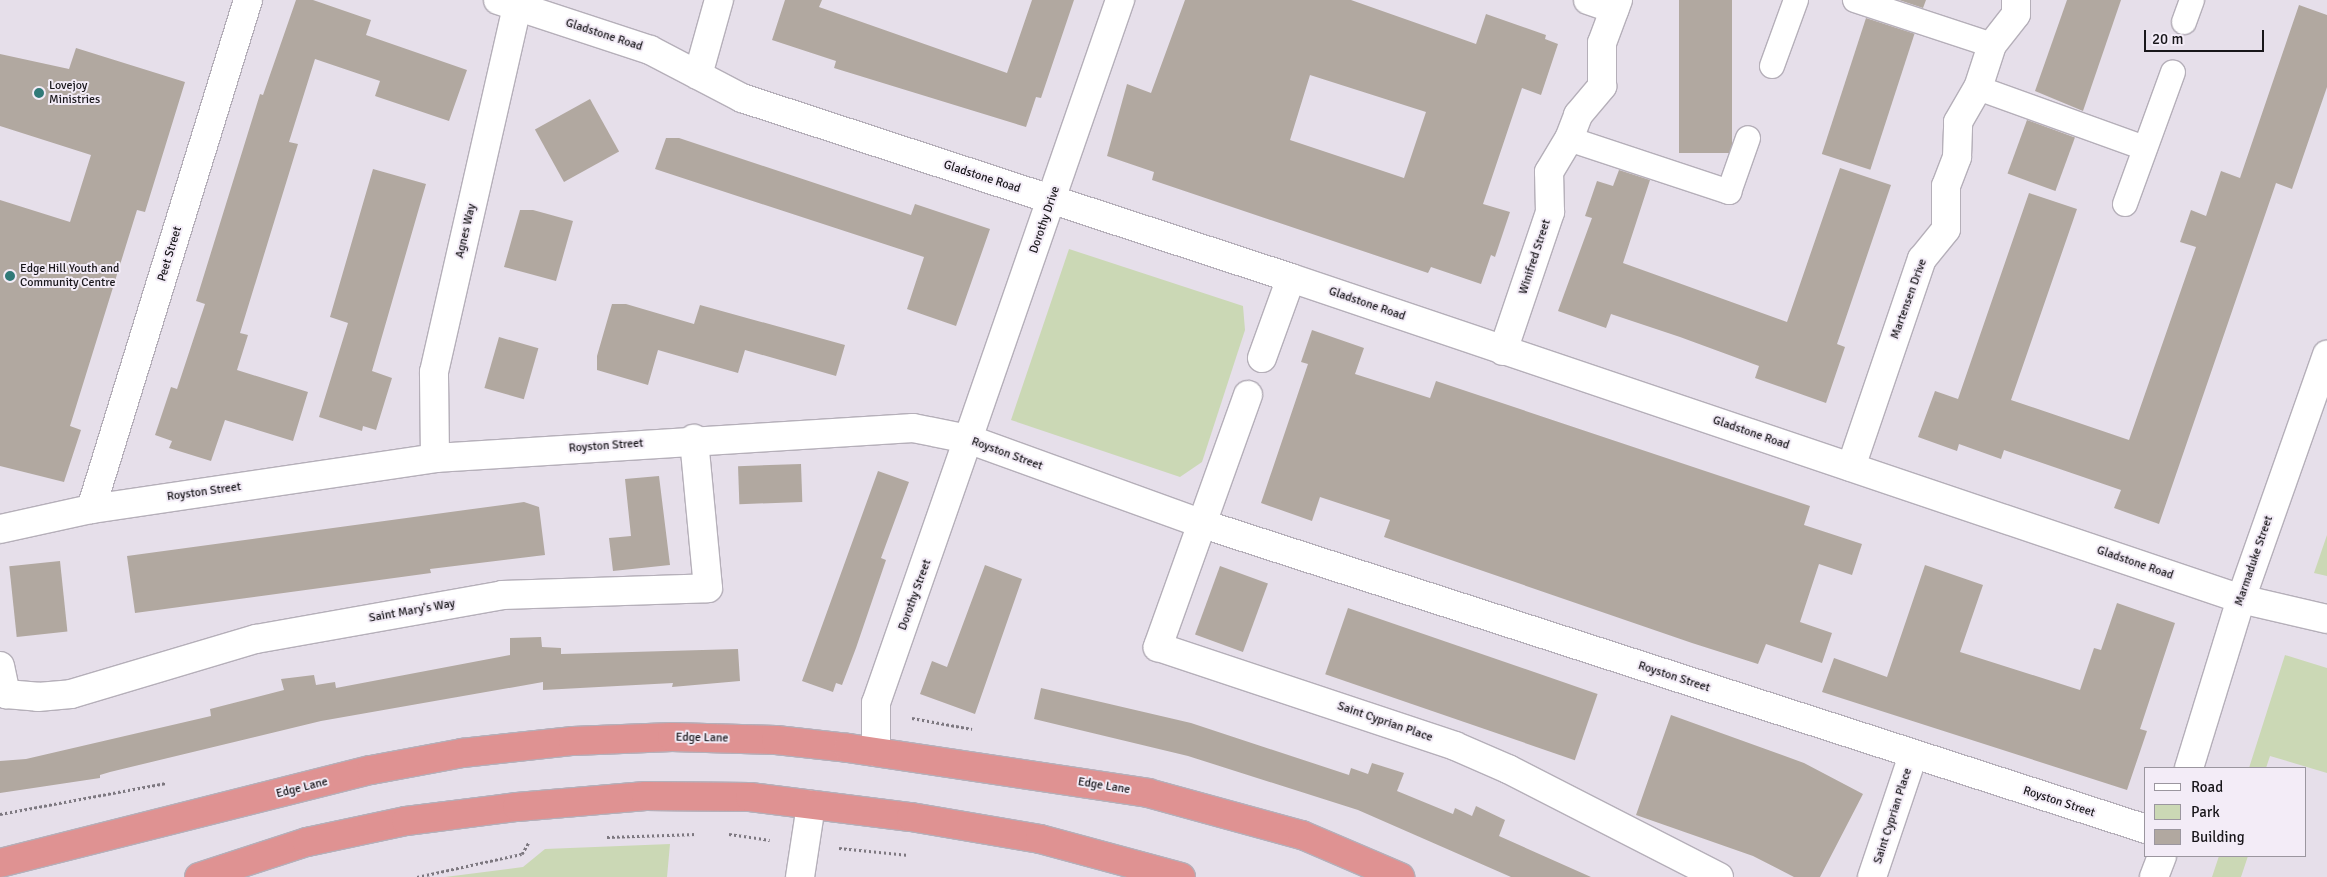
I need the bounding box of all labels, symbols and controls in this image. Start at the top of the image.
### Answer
street label: Gladstone Road [564,16,644,54]
scale bar [2147,20,2267,52]
text: 20 m [2152,30,2183,48]
place label: Lovejoy Ministries [49,79,100,107]
marker: Lovejoy Ministries [33,87,45,99]
street label: Gladstone Road [942,158,1022,196]
street label: Dorothy Drive [1027,185,1063,255]
street label: Agnes Way [453,202,479,260]
street label: Winifred Street [1516,218,1554,296]
street label: Peet Street [155,225,185,283]
street label: Martensen Drive [1888,257,1930,341]
place label: Edge Hill Youth and Community Centre [20,262,119,290]
marker: Edge Hill Youth and Community Centre [4,270,16,282]
street label: Gladstone Road [1327,284,1407,324]
street label: Gladstone Road [1711,413,1791,453]
street label: Royston Street [969,434,1045,474]
street label: Royston Street [568,436,644,456]
street label: Royston Street [166,480,242,504]
street label: Marmaduke Street [2232,514,2276,608]
street label: Gladstone Road [2095,543,2175,583]
street label: Dorothy Street [896,558,934,632]
street label: Saint Mary's Way [368,596,456,626]
street label: Royston Street [1636,659,1712,695]
street label: Saint Cyprian Place [1335,699,1435,745]
street label: Edge Lane [675,730,729,746]
street label: Saint Cyprian Place [1871,766,1915,866]
legend [2144,767,2307,857]
street label: Edge Lane [275,775,329,801]
street label: Edge Lane [1077,775,1131,797]
text: Road [2191,778,2223,796]
street label: Royston Street [2021,784,2097,820]
text: Park [2191,803,2220,821]
text: Building [2191,828,2245,846]

